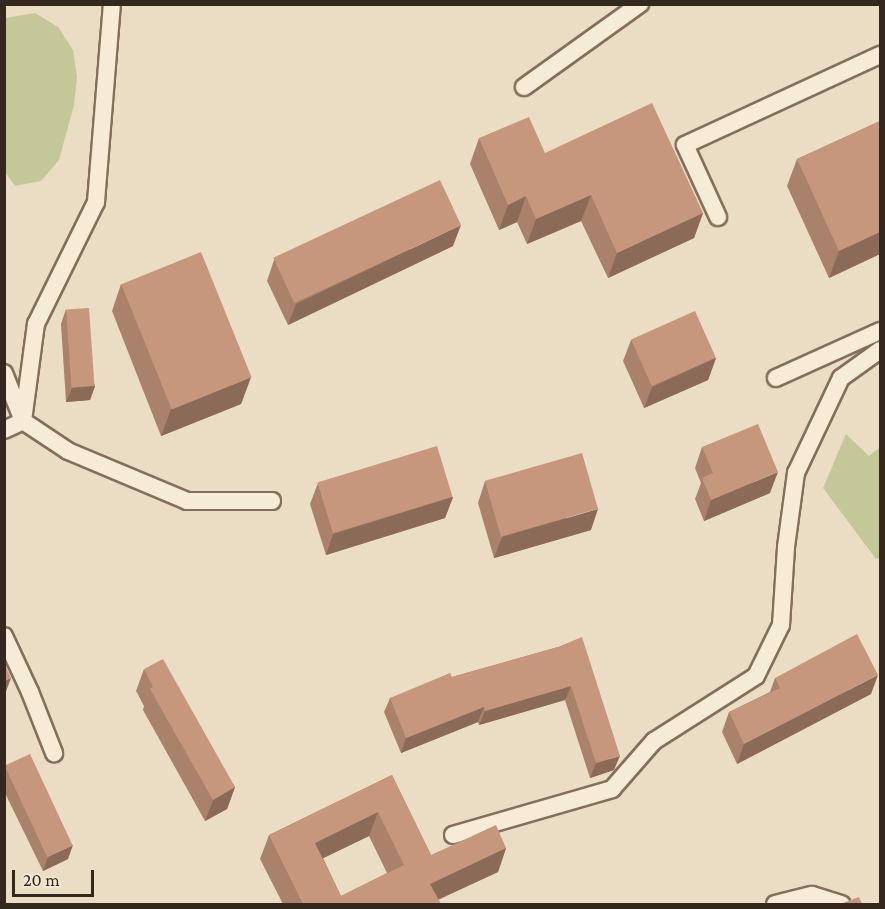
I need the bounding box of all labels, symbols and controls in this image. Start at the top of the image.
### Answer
scale bar [15,858,98,896]
text: 20 m [23,870,60,890]

